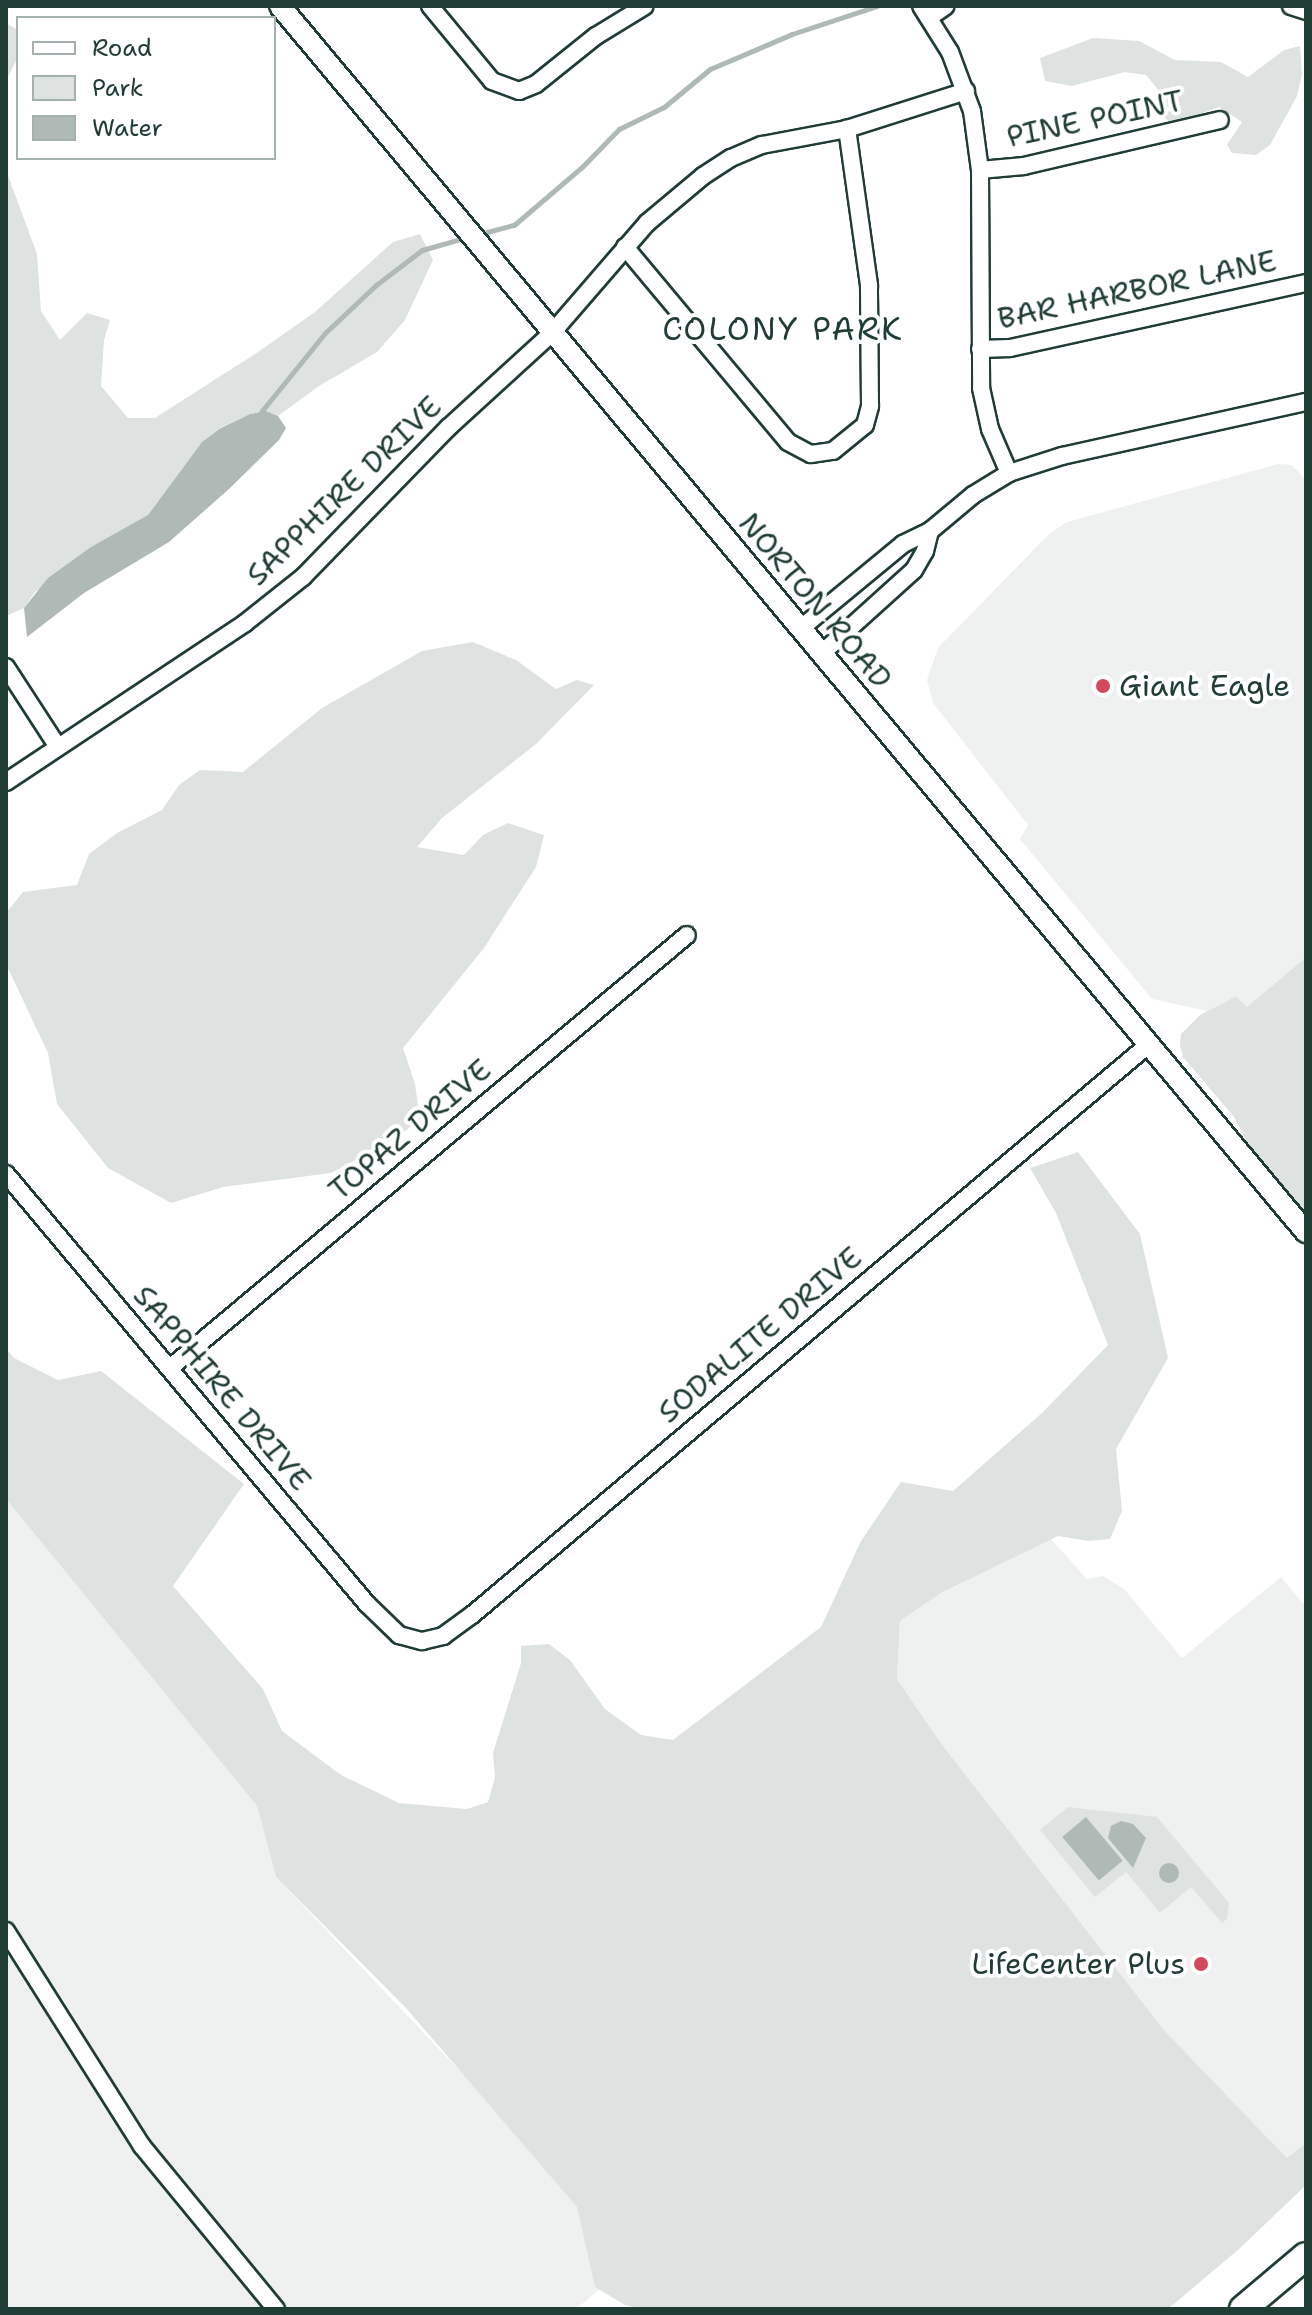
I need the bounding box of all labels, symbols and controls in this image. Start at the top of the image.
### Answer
legend [16,16,276,160]
text: Road [92,32,152,64]
text: Park [92,72,144,104]
street label: PINE POINT [1003,83,1187,155]
text: Water [92,112,163,144]
street label: BAR HARBOR LANE [994,243,1280,337]
district label: COLONY PARK [662,310,904,348]
street label: SAPPHIRE DRIVE [239,389,449,593]
street label: NORTON ROAD [731,506,899,696]
place label: Giant Eagle [1119,668,1290,704]
marker: Giant Eagle [1094,677,1112,695]
street label: TOPAZ DRIVE [322,1052,498,1208]
street label: SODALITE DRIVE [651,1239,869,1431]
street label: SAPPHIRE DRIVE [126,1278,318,1498]
place label: LifeCenter Plus [972,1946,1185,1982]
marker: LifeCenter Plus [1192,1955,1210,1973]

